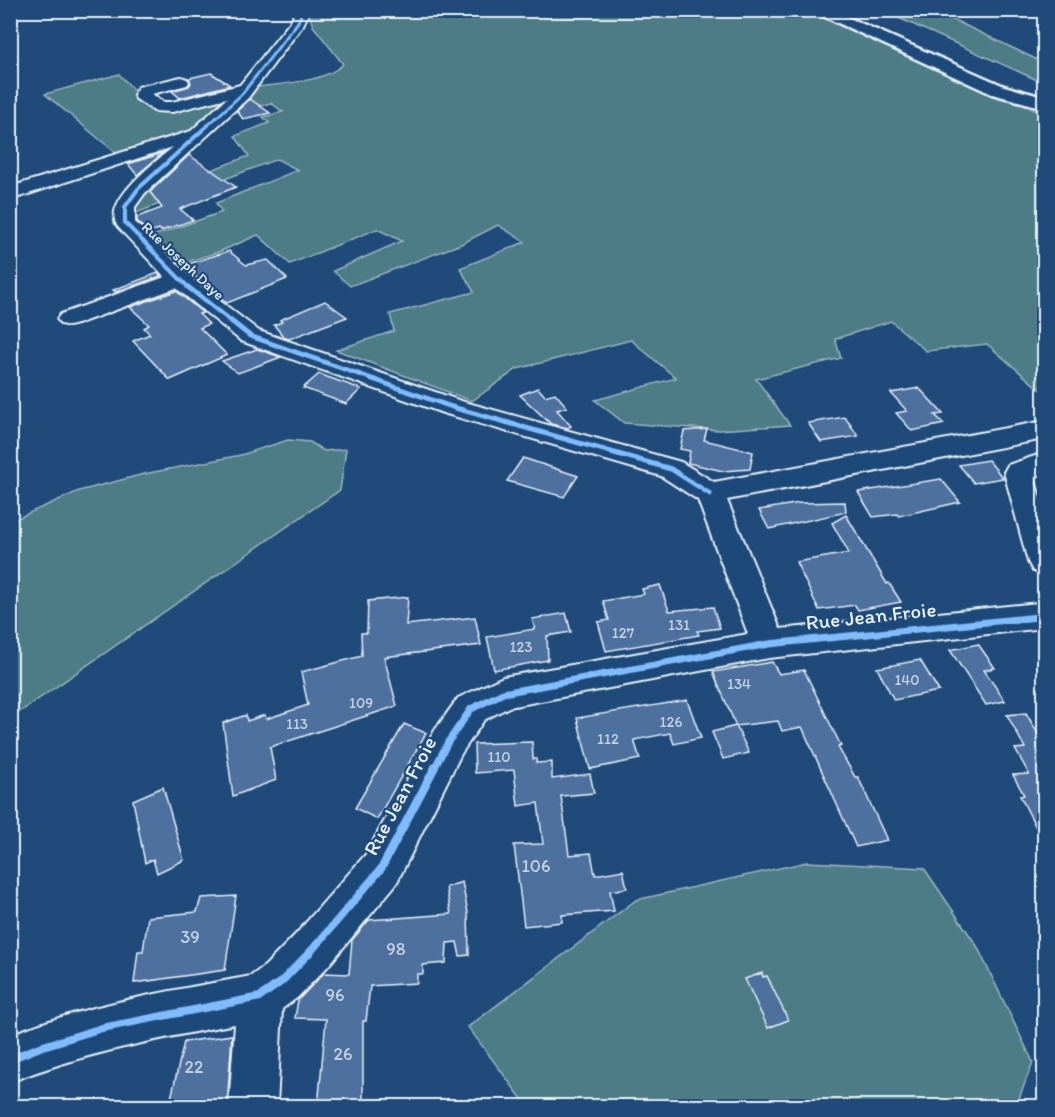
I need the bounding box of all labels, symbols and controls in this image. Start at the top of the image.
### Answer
street label: Rue Joseph Daye [138,218,228,304]
street label: Rue Jean Froie [805,596,937,635]
house number: 131 [668,616,690,634]
house number: 127 [612,624,635,642]
house number: 123 [509,638,533,656]
house number: 140 [894,671,920,689]
house number: 134 [727,675,751,693]
house number: 109 [349,694,373,712]
house number: 126 [660,713,682,731]
house number: 113 [286,715,308,733]
house number: 112 [597,730,619,748]
street label: Rue Jean Froie [358,732,441,859]
house number: 110 [487,748,511,766]
house number: 106 [522,855,550,877]
house number: 39 [180,926,200,948]
house number: 98 [386,938,406,960]
house number: 96 [326,984,344,1006]
house number: 26 [334,1043,353,1065]
house number: 22 [185,1056,204,1078]

